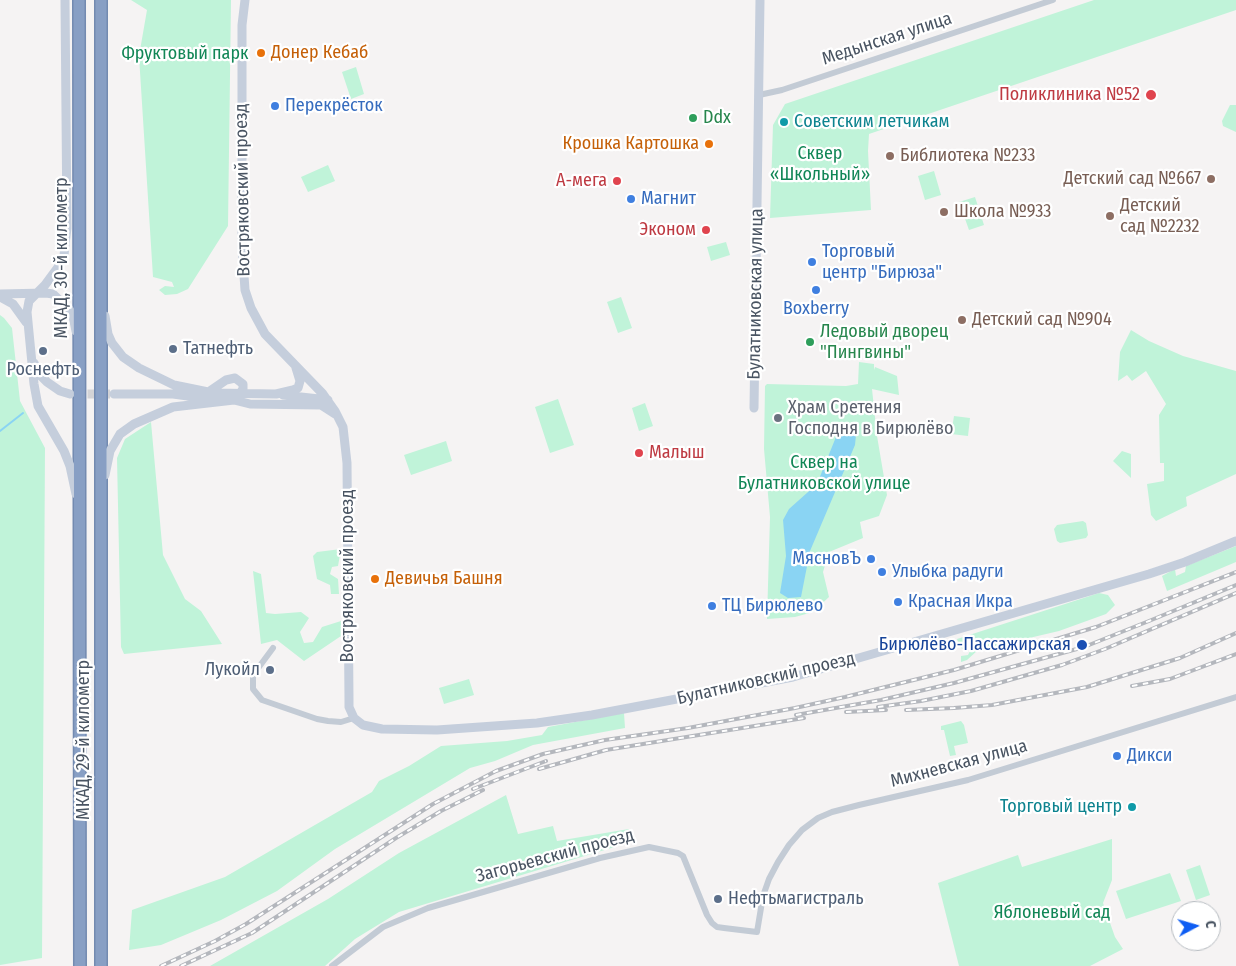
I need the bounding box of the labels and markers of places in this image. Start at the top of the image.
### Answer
place label: Донер Кебаб [271,42,368,64]
marker: Донер Кебаб [255,47,267,59]
place label: Поликлиника №52 [999,84,1140,106]
marker: Поликлиника №52 [1144,88,1158,102]
place label: Перекрёсток [285,95,383,117]
marker: Перекрёсток [269,100,281,112]
place label: Ddx [703,107,731,129]
place label: Cоветским летчикам [794,111,949,133]
marker: Ddx [687,112,699,124]
marker: Cоветским летчикам [778,116,790,128]
place label: Крошка Картошка [563,133,699,155]
marker: Крошка Картошка [703,138,715,150]
place label: Библиотека №233 [900,145,1035,167]
marker: Библиотека №233 [884,150,896,162]
place label: Детский сад №667 [1063,168,1201,190]
place label: А-мега [556,170,607,192]
marker: Детский сад №667 [1205,173,1217,185]
marker: А-мега [611,175,623,187]
place label: Магнит [641,188,696,210]
marker: Магнит [625,193,637,205]
place label: Детский сад №2232 [1120,195,1200,238]
place label: Школа №933 [954,201,1051,223]
marker: Школа №933 [938,206,950,218]
marker: Детский сад №2232 [1104,210,1116,222]
place label: Эконом [640,219,696,241]
marker: Эконом [700,224,712,236]
place label: Торговый центр "Бирюза" [822,241,942,284]
marker: Торговый центр "Бирюза" [806,256,818,268]
marker: Boxberry [810,284,822,296]
place label: Boxberry [783,298,849,320]
place label: Детский сад №904 [972,309,1112,331]
marker: Детский сад №904 [956,314,968,326]
place label: Ледовый дворец "Пингвины" [820,321,948,364]
marker: Ледовый дворец "Пингвины" [804,336,816,348]
place label: Татнефть [183,338,253,360]
marker: Татнефть [167,343,179,355]
marker: Роснефть [37,345,49,357]
place label: Роснефть [7,359,79,381]
place label: Храм Сретения Господня в Бирюлёво [788,397,953,439]
marker: Храм Сретения Господня в Бирюлёво [772,412,784,424]
place label: Малыш [649,442,705,464]
marker: Малыш [633,447,645,459]
place label: МясновЪ [792,548,861,570]
marker: МясновЪ [865,553,877,565]
place label: Улыбка радуги [892,561,1004,583]
marker: Улыбка радуги [876,566,888,578]
place label: Девичья Башня [385,568,503,590]
marker: Девичья Башня [369,573,381,585]
place label: Красная Икра [908,591,1013,613]
place label: ТЦ Бирюлево [722,595,823,617]
marker: Красная Икра [892,596,904,608]
marker: ТЦ Бирюлево [706,600,718,612]
place label: Бирюлёво-Пассажирская [879,634,1071,656]
marker: Бирюлёво-Пассажирская [1075,638,1089,652]
place label: Лукойл [205,659,260,681]
marker: Лукойл [264,664,276,676]
place label: Дикси [1127,745,1172,767]
marker: Дикси [1111,750,1123,762]
place label: Торговый центр [1000,796,1122,818]
marker: Торговый центр [1126,801,1138,813]
place label: Нефтьмагистраль [728,888,863,910]
marker: Нефтьмагистраль [712,893,724,905]

